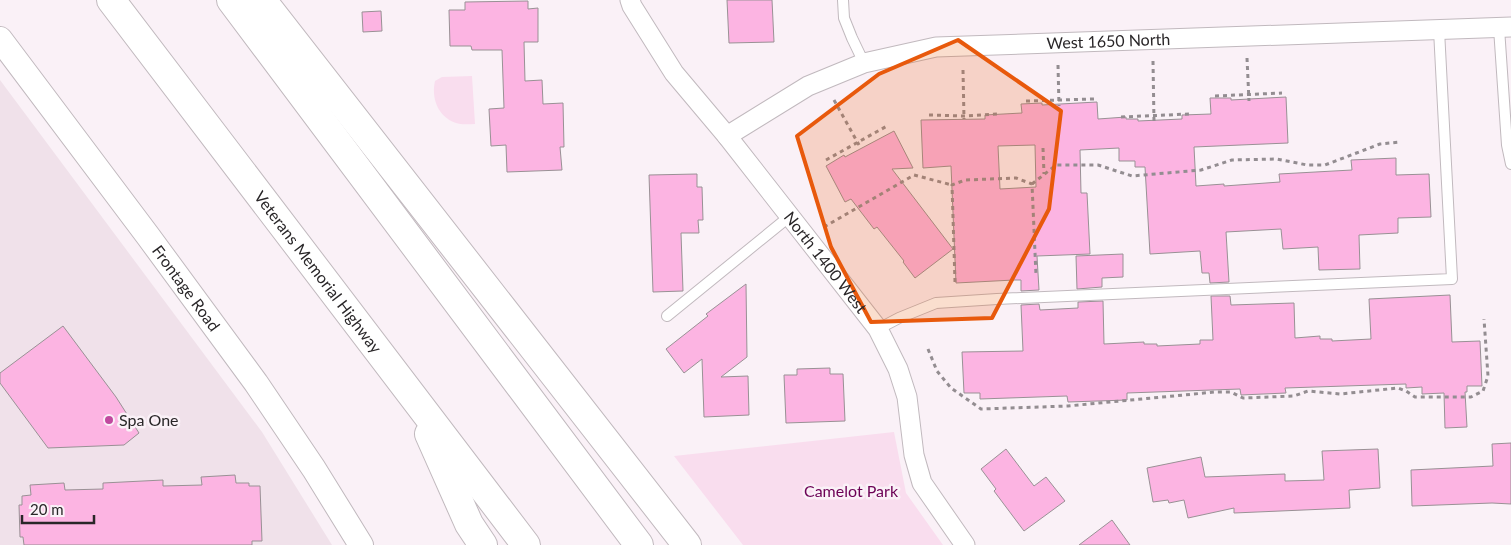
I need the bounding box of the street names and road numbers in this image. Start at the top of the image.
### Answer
street label: West 1650 North [1046,29,1171,52]
street label: Veterans Memorial Highway [251,187,387,357]
street label: North 1400 West [781,207,872,317]
street label: Frontage Road [149,241,224,334]

